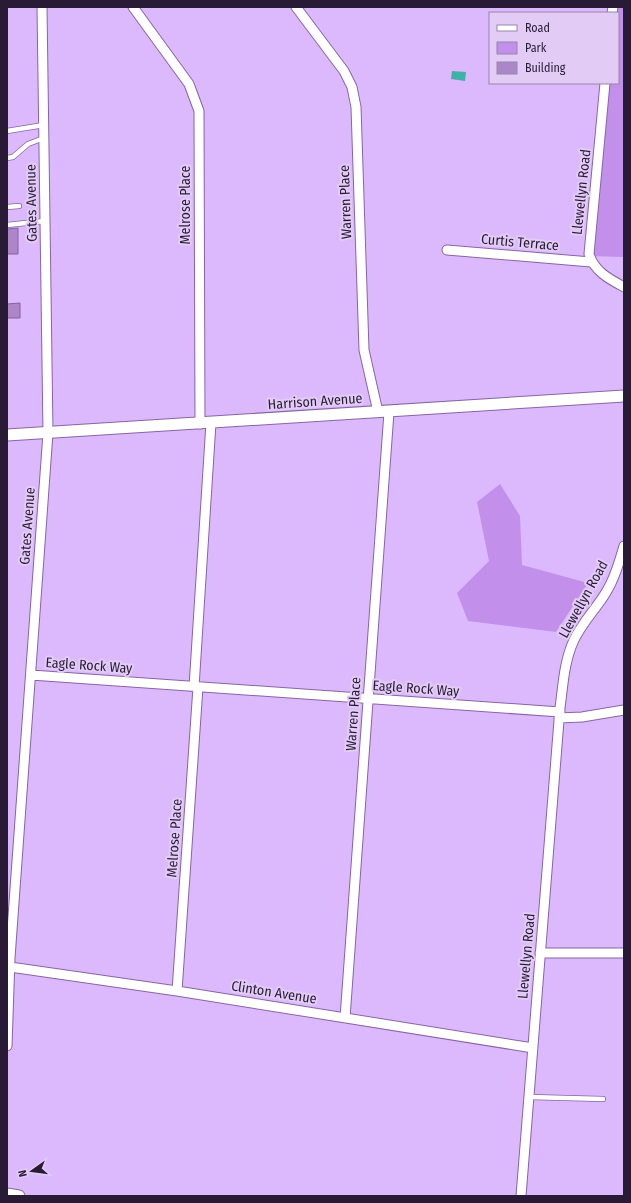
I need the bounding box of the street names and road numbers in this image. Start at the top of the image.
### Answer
street label: Llewellyn Road [569,148,594,236]
street label: Gates Avenue [22,164,41,242]
street label: Melrose Place [177,165,194,244]
street label: Warren Place [336,165,355,239]
street label: Curtis Terrace [480,231,560,254]
street label: Harrison Avenue [267,390,363,413]
street label: Gates Avenue [16,487,39,565]
street label: Llewellyn Road [555,558,612,641]
street label: Eagle Rock Way [45,654,134,677]
street label: Warren Place [342,676,365,752]
street label: Eagle Rock Way [372,677,461,700]
street label: Melrose Place [163,798,186,878]
street label: Llewellyn Road [514,913,539,1000]
street label: Clinton Avenue [230,977,318,1008]

